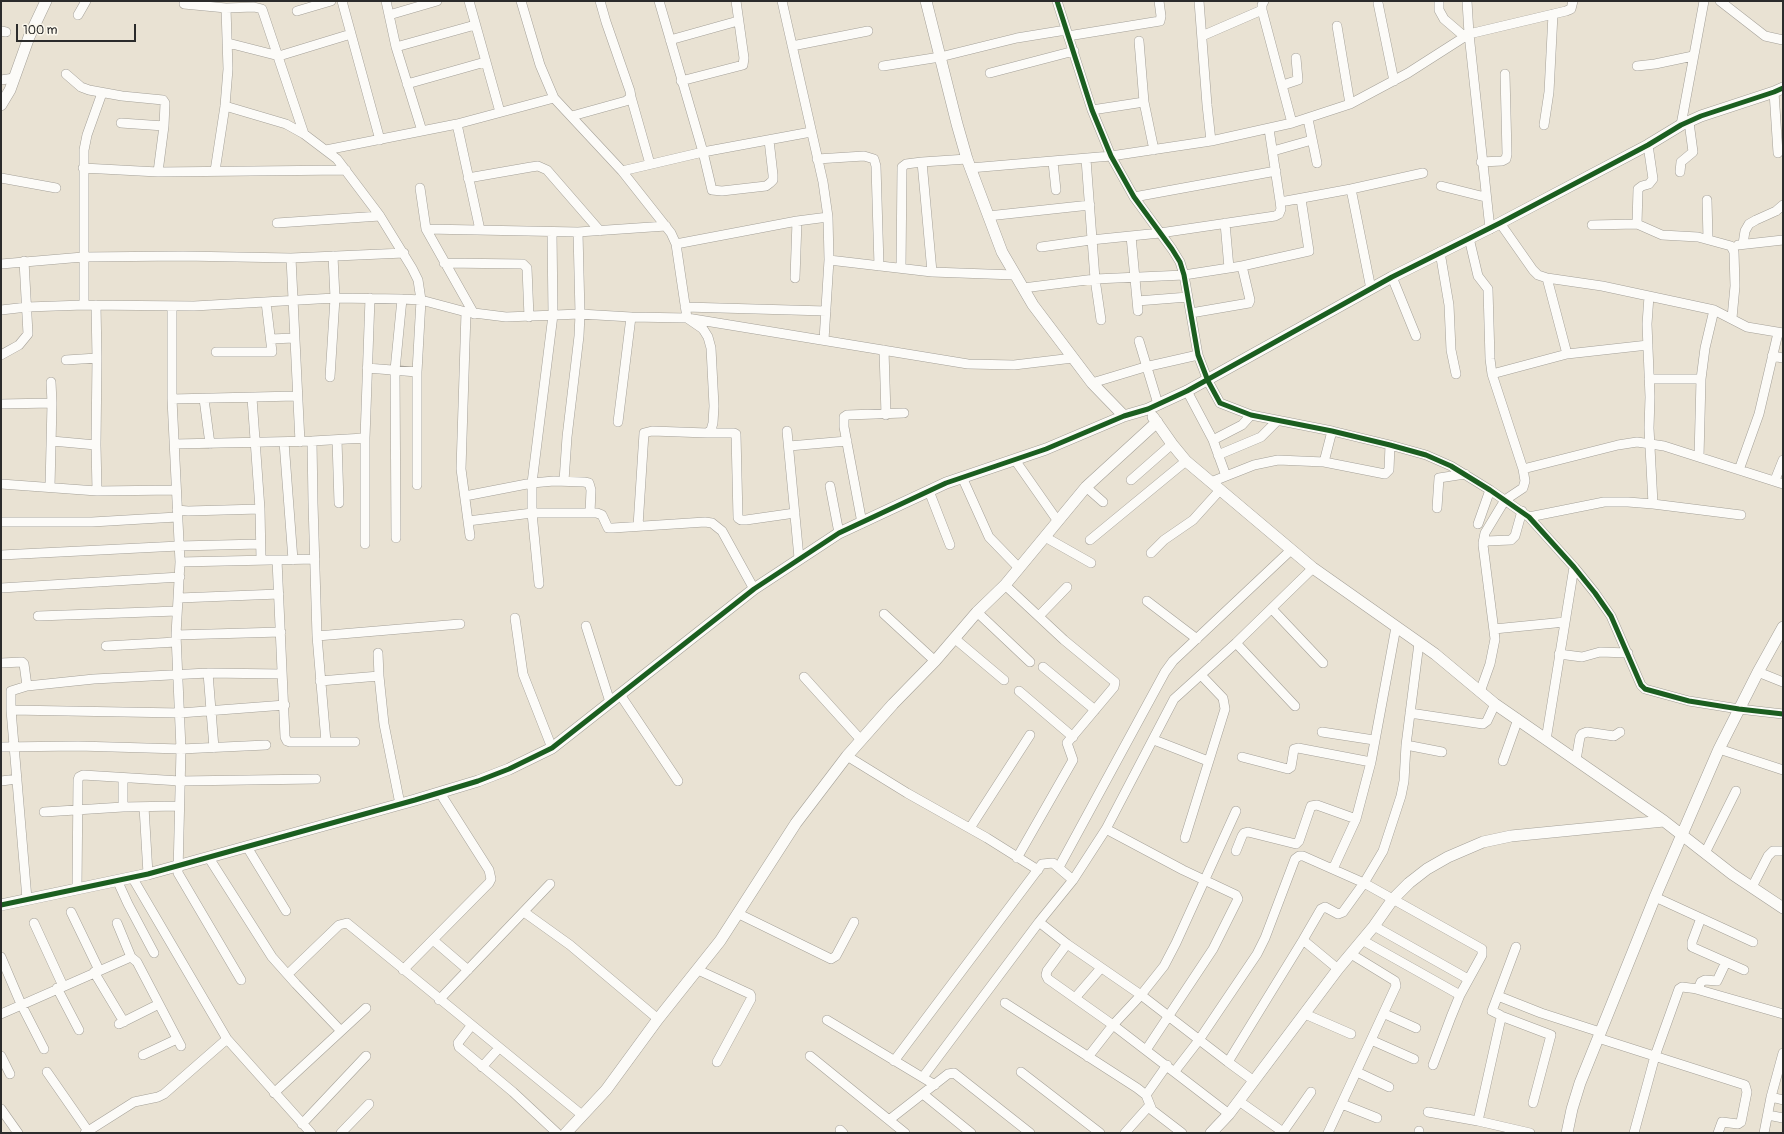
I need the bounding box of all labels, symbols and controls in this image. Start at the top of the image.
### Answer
scale bar [18,16,138,42]
text: 100 m [23,23,57,38]

